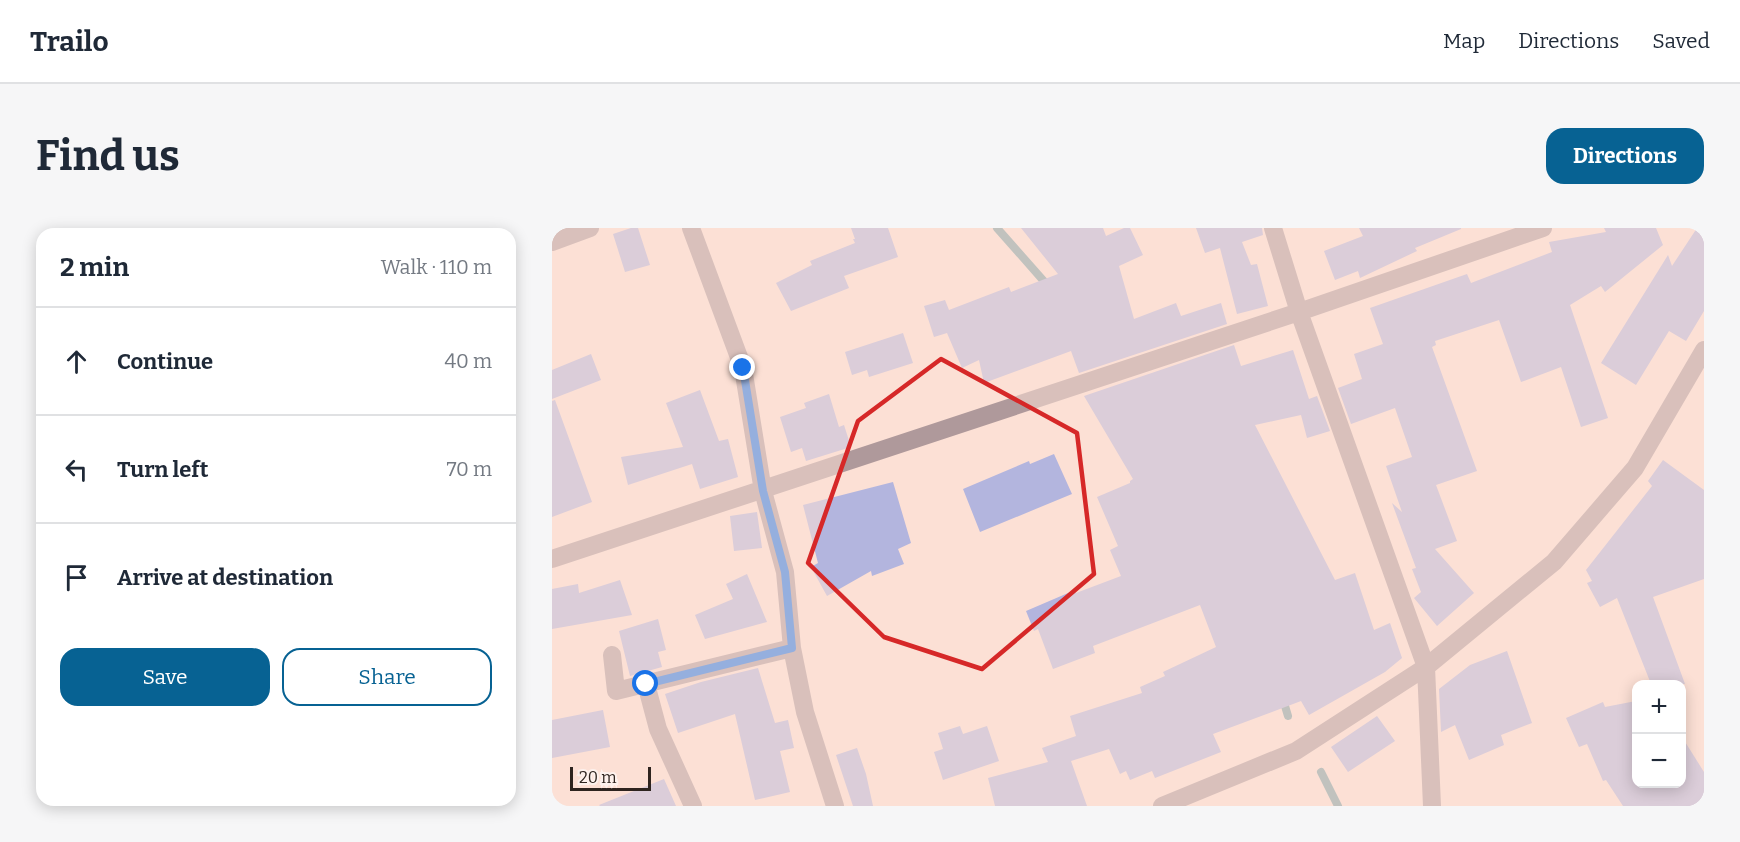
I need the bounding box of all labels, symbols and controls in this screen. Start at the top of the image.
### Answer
text: Trailo [30,25,109,58]
text: Map [1443,28,1485,54]
text: Directions [1518,28,1619,54]
text: Saved [1652,28,1710,54]
button: Directions [1546,128,1704,184]
text: Find us [36,131,180,181]
text: 2 min [60,252,129,283]
text: Walk · 110 m [381,255,492,279]
icon: ahead [60,345,93,378]
text: Continue [117,348,213,375]
text: 40 m [444,349,492,373]
route end [729,354,755,380]
icon: left [60,453,93,486]
text: Turn left [117,456,209,483]
text: 70 m [446,457,492,481]
icon: arrive [60,561,93,594]
text: Arrive at destination [117,564,333,591]
button: Save [60,648,270,706]
button: Share [282,648,492,706]
route start [632,670,658,696]
map controls [1632,680,1686,788]
button: + [1632,680,1686,734]
button: − [1632,734,1686,788]
scale bar [570,764,651,792]
text: 20 m [579,768,616,787]

